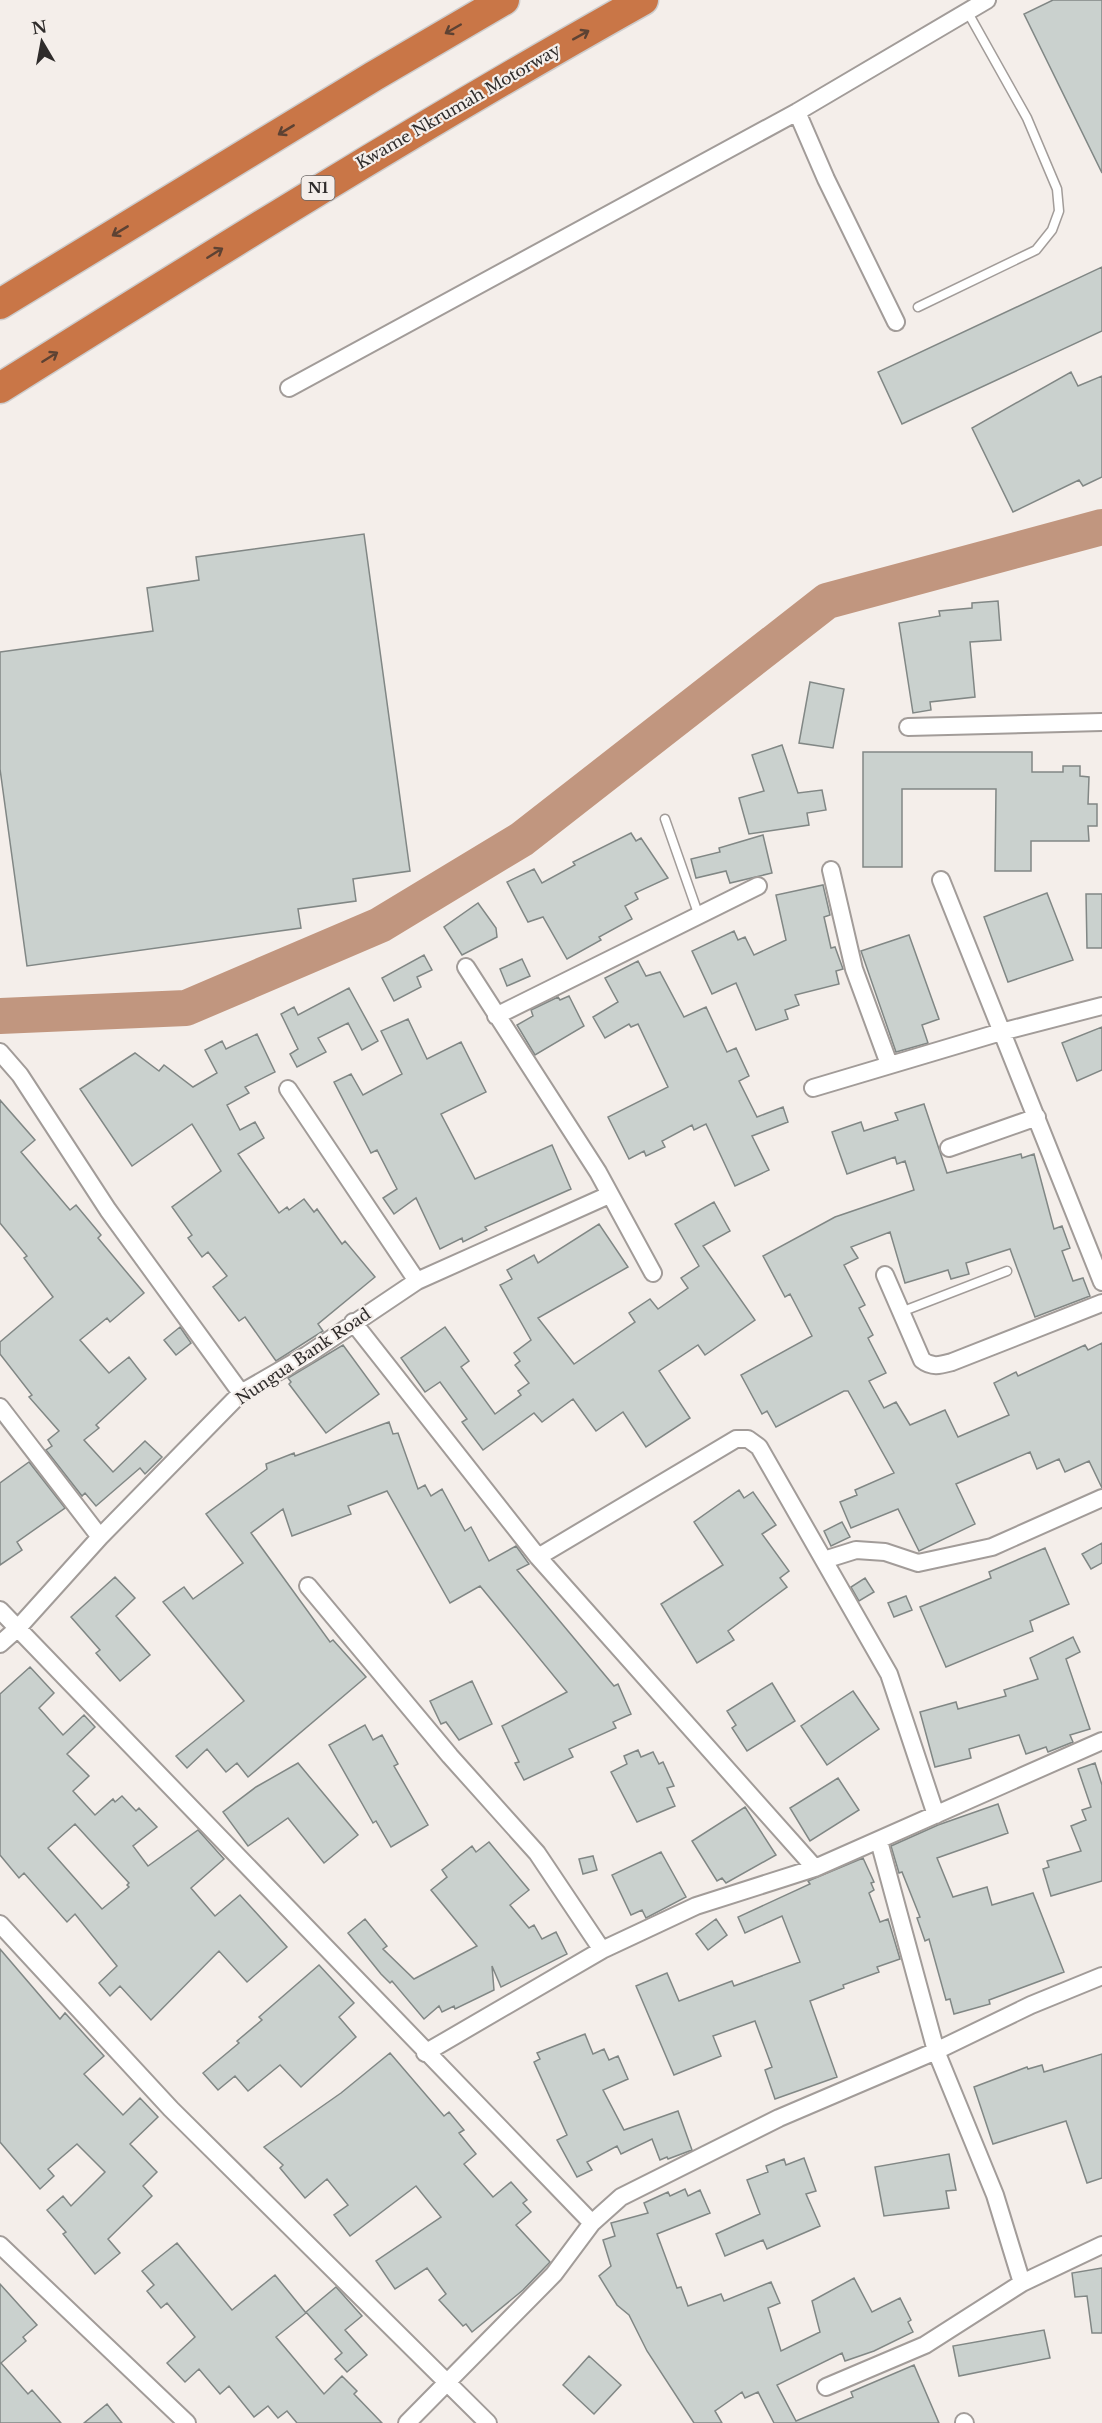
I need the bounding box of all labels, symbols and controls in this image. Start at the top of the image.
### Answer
north arrow [12,12,72,72]
text: N [30,16,49,38]
one-way arrow [445,24,462,36]
one-way arrow [571,29,589,40]
street label: Kwame Nkrumah Motorway [352,39,564,173]
one-way arrow [278,124,295,136]
road number: N1 [302,176,334,200]
one-way arrow [112,226,129,238]
one-way arrow [206,247,223,259]
one-way arrow [41,350,58,363]
street label: Nungua Bank Road [232,1303,374,1409]

